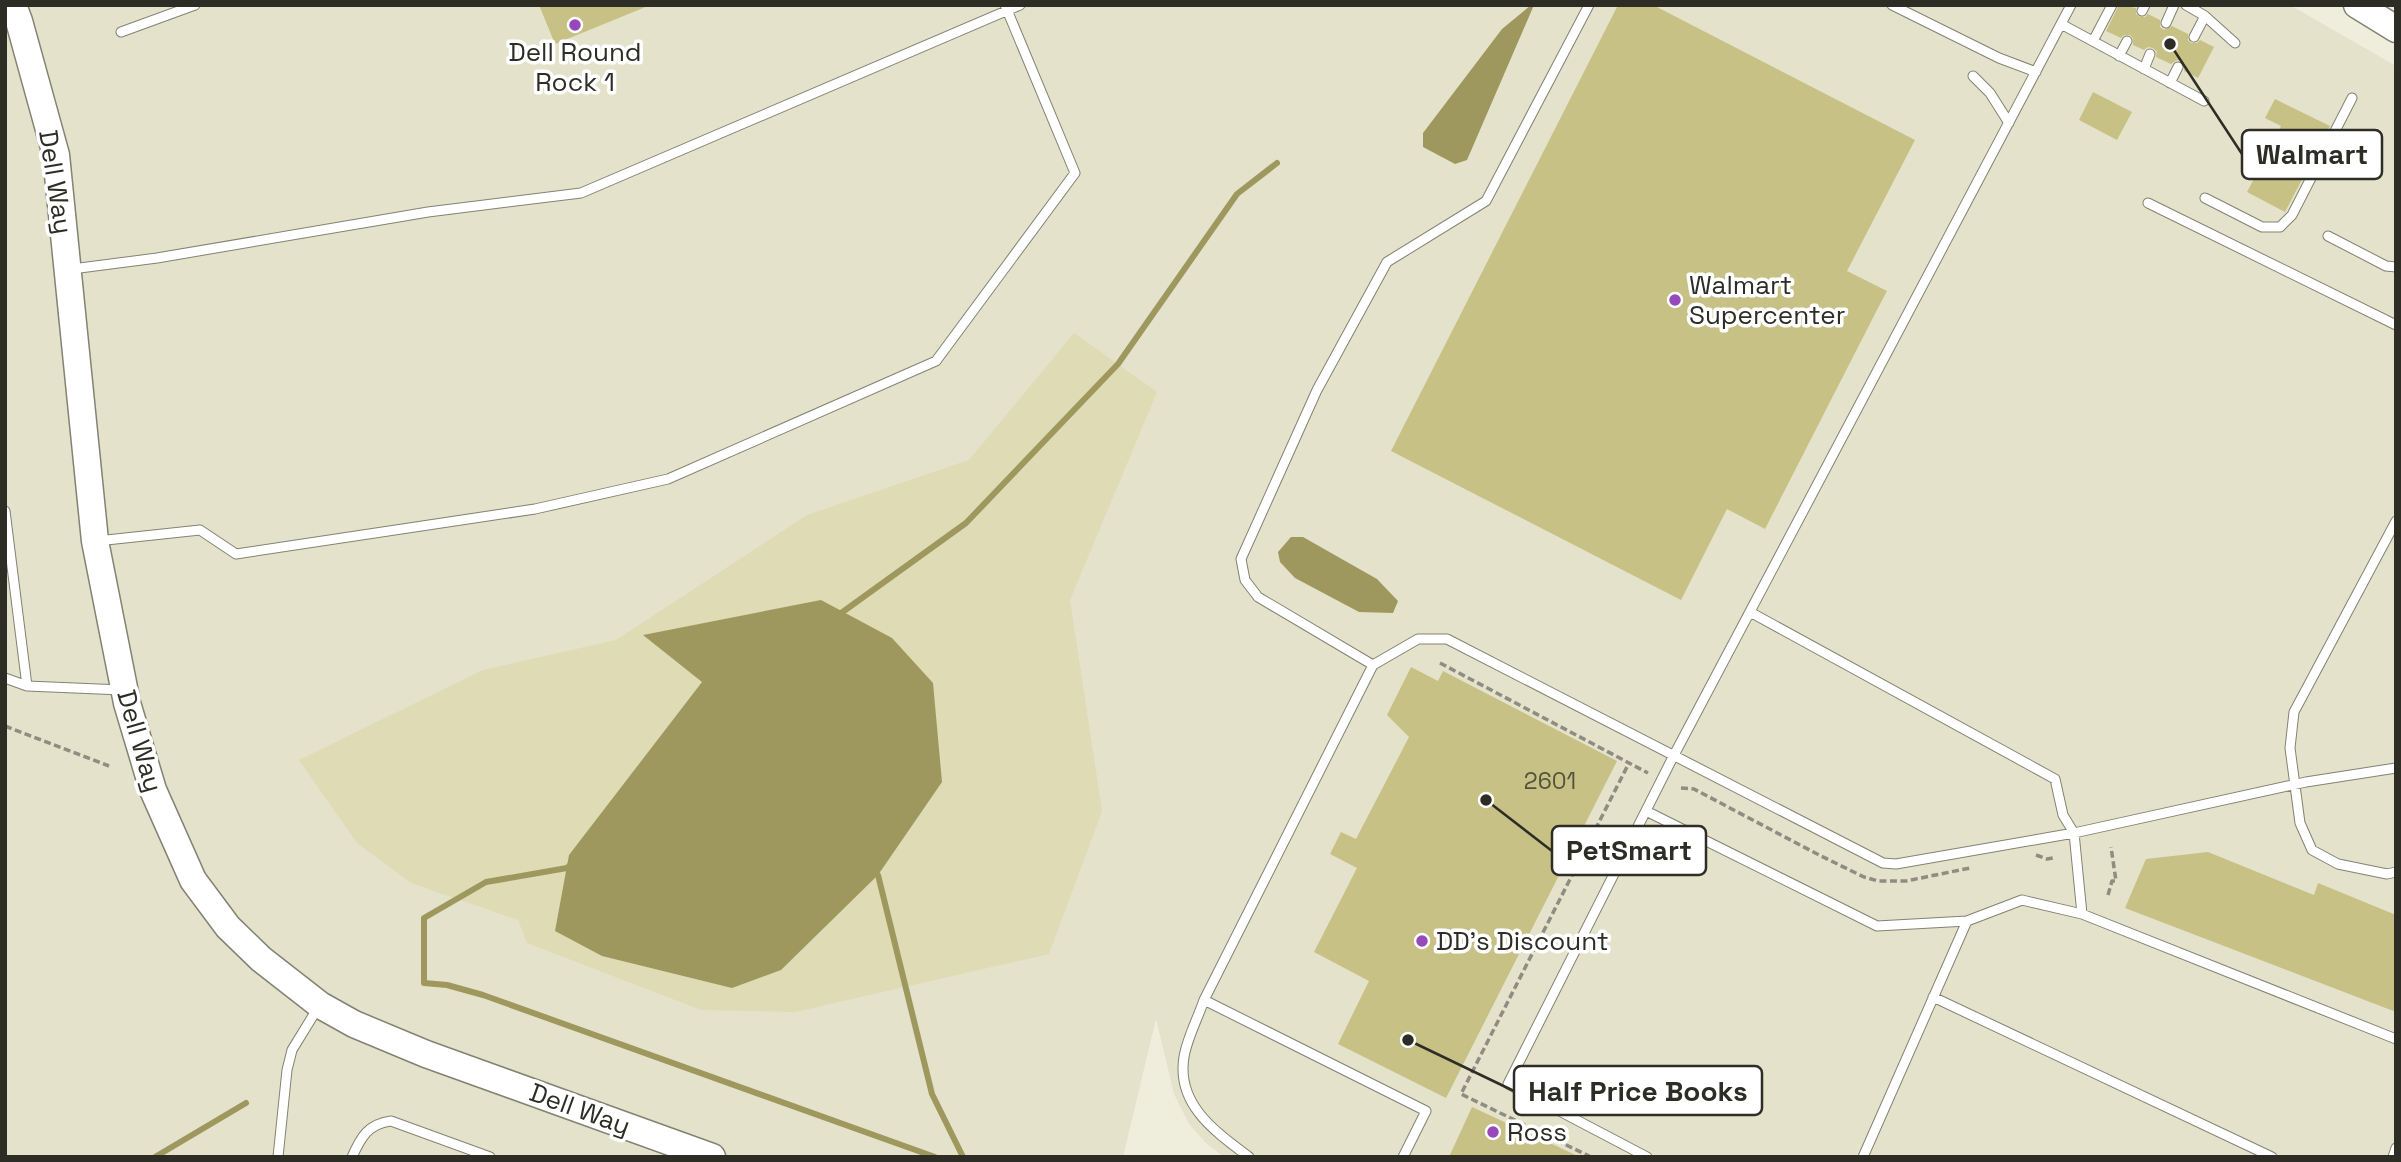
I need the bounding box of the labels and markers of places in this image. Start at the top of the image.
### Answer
marker: Dell Round Rock 1 [567,17,583,33]
place label: Dell Round Rock 1 [508,35,642,99]
callout: Walmart [2242,130,2382,179]
place label: Walmart Supercenter [1689,268,1846,332]
marker: Walmart Supercenter [1667,292,1683,308]
callout: PetSmart [1552,826,1706,875]
place label: DD's Discount [1436,924,1609,958]
marker: DD's Discount [1414,933,1430,949]
callout: Half Price Books [1514,1066,1762,1115]
place label: Ross [1507,1115,1567,1149]
marker: Ross [1485,1124,1501,1140]

